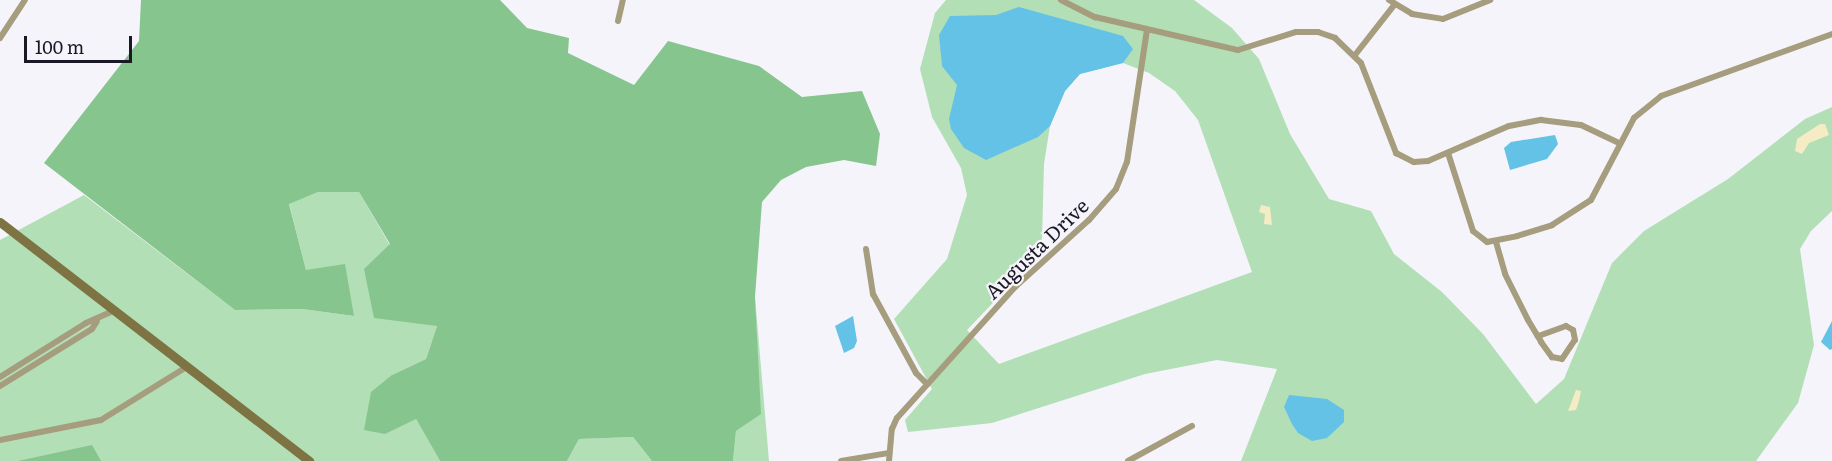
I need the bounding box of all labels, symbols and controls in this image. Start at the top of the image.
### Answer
scale bar [27,24,135,62]
text: 100 m [35,33,84,60]
street label: Augusta Drive [979,193,1093,303]

